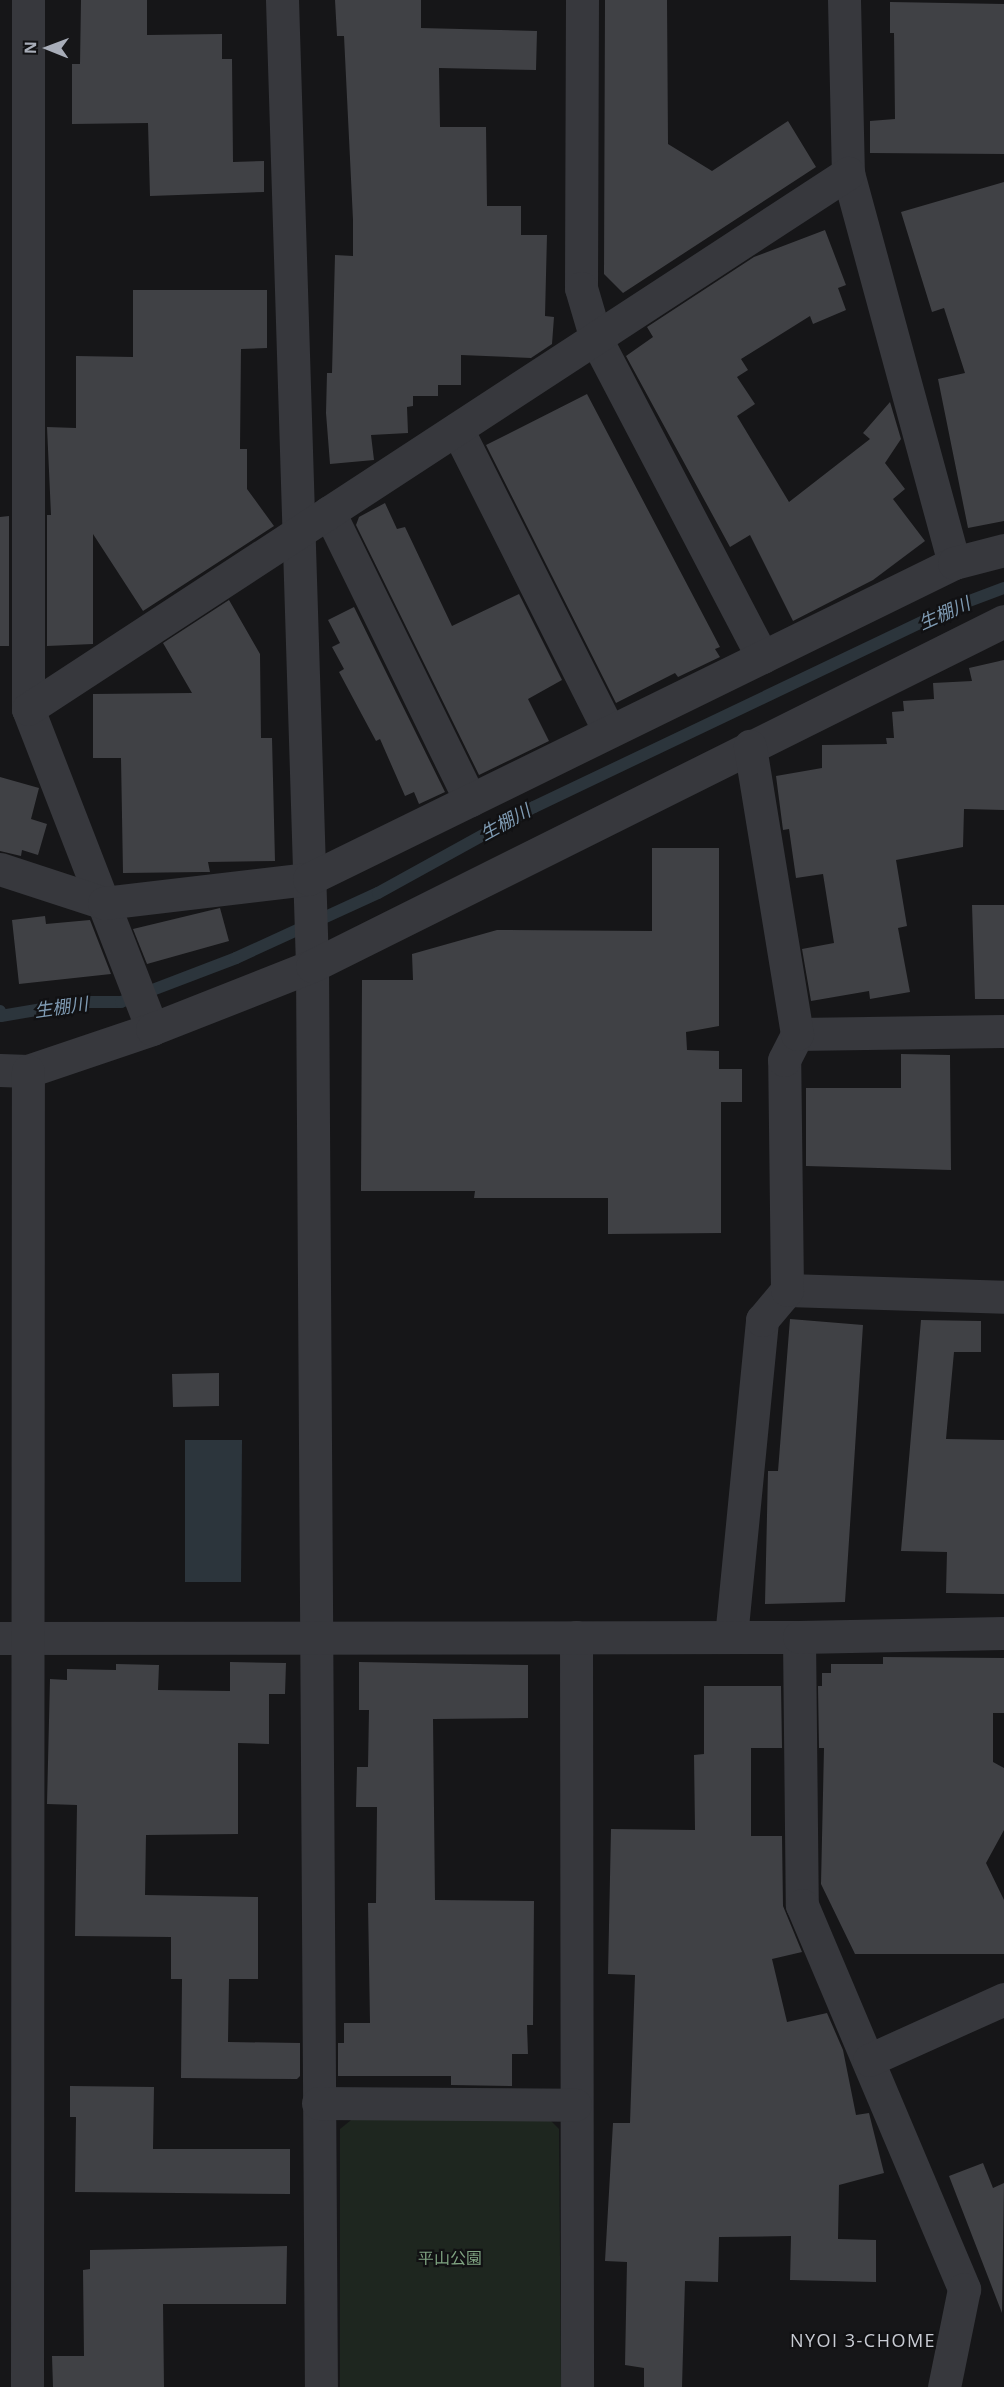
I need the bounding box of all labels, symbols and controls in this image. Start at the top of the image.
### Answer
north arrow [18,18,78,78]
text: N [19,41,41,54]
water label: 生棚川 [915,592,973,634]
water label: 生棚川 [476,799,534,845]
water label: 生棚川 [33,993,89,1021]
park label: 平山公園 [418,2248,482,2268]
district label: NYOI 3-CHOME [790,2329,936,2351]

